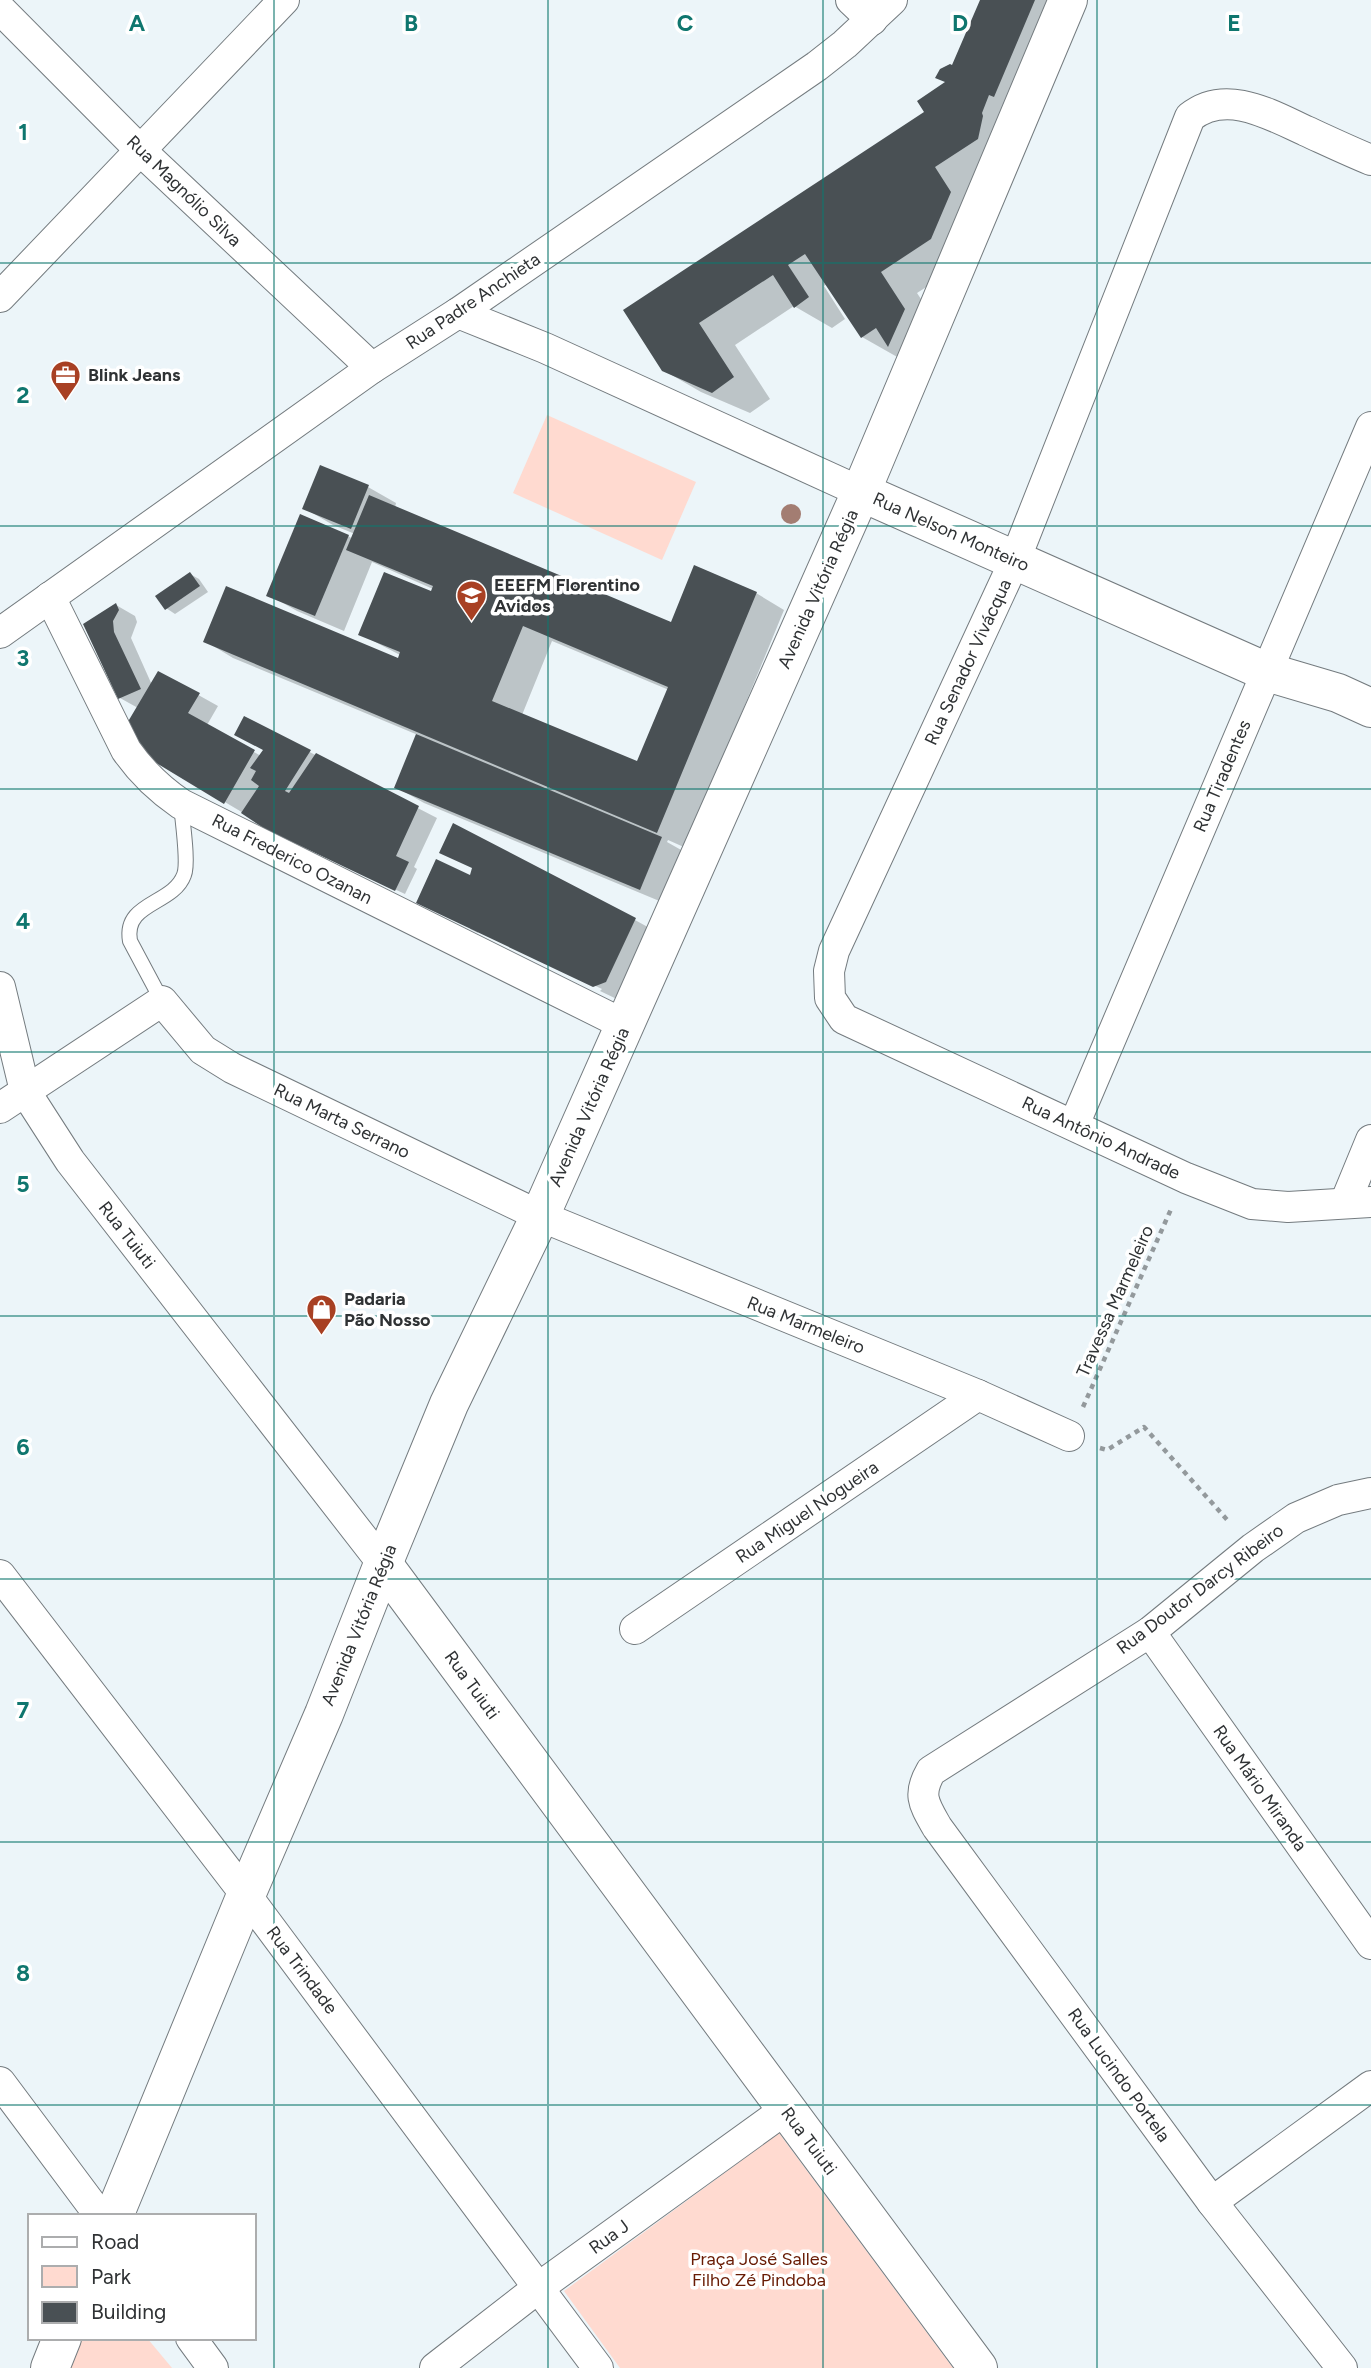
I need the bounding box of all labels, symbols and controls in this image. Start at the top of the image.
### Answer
text: A [129,9,146,37]
text: B [404,9,418,37]
text: C [677,9,694,37]
text: D [952,9,968,37]
text: E [1227,9,1241,37]
text: 1 [18,118,28,146]
street label: Rua Magnólio Silva [122,131,246,251]
street label: Rua Padre Anchieta [402,248,544,354]
office icon: Blink Jeans [48,358,82,402]
place label: Blink Jeans [88,364,181,386]
text: 2 [16,381,30,409]
street label: Rua Nelson Monteiro [869,488,1033,576]
street label: Avenida Vitória Régia [773,506,863,672]
place label: EEEFM Florentino Avidos [494,574,640,617]
street label: Rua Senador Vivácqua [920,575,1016,749]
school or university icon: EEEFM Florentino Avidos [454,578,488,622]
text: 3 [17,644,29,672]
street label: Rua Tiradentes [1188,717,1256,835]
street label: Rua Frederico Ozanan [208,809,376,909]
text: 4 [16,907,30,935]
street label: Avenida Vitória Régia [544,1024,634,1190]
street label: Rua Marta Serrano [270,1079,414,1163]
street label: Rua Antônio Andrade [1018,1092,1184,1184]
text: 5 [16,1170,30,1198]
street label: Rua Tuiuti [94,1197,160,1273]
street label: Travessa Marmeleiro [1072,1222,1158,1380]
place label: Padaria Pão Nosso [344,1288,431,1331]
street label: Rua Marmeleiro [744,1291,868,1359]
shop icon: Padaria Pão Nosso [304,1292,338,1336]
text: 6 [16,1433,30,1461]
street label: Rua Miguel Nogueira [731,1456,883,1568]
street label: Rua Doutor Darcy Ribeiro [1112,1519,1288,1659]
street label: Avenida Vitória Régia [317,1541,401,1709]
street label: Rua Tuiuti [440,1646,504,1724]
text: 7 [17,1696,30,1724]
street label: Rua Mário Miranda [1208,1721,1312,1855]
street label: Rua Trindade [262,1922,342,2018]
text: 8 [16,1959,30,1987]
street label: Rua Lucindo Portela [1063,2004,1175,2146]
street label: Rua Tuiuti [776,2103,842,2179]
legend [28,2214,256,2340]
street label: Rua J [585,2215,633,2259]
text: Road [91,2229,139,2254]
park label: Praça José Salles Filho Zé Pindoba [690,2248,828,2291]
text: Park [91,2264,132,2289]
text: Building [91,2299,166,2324]

